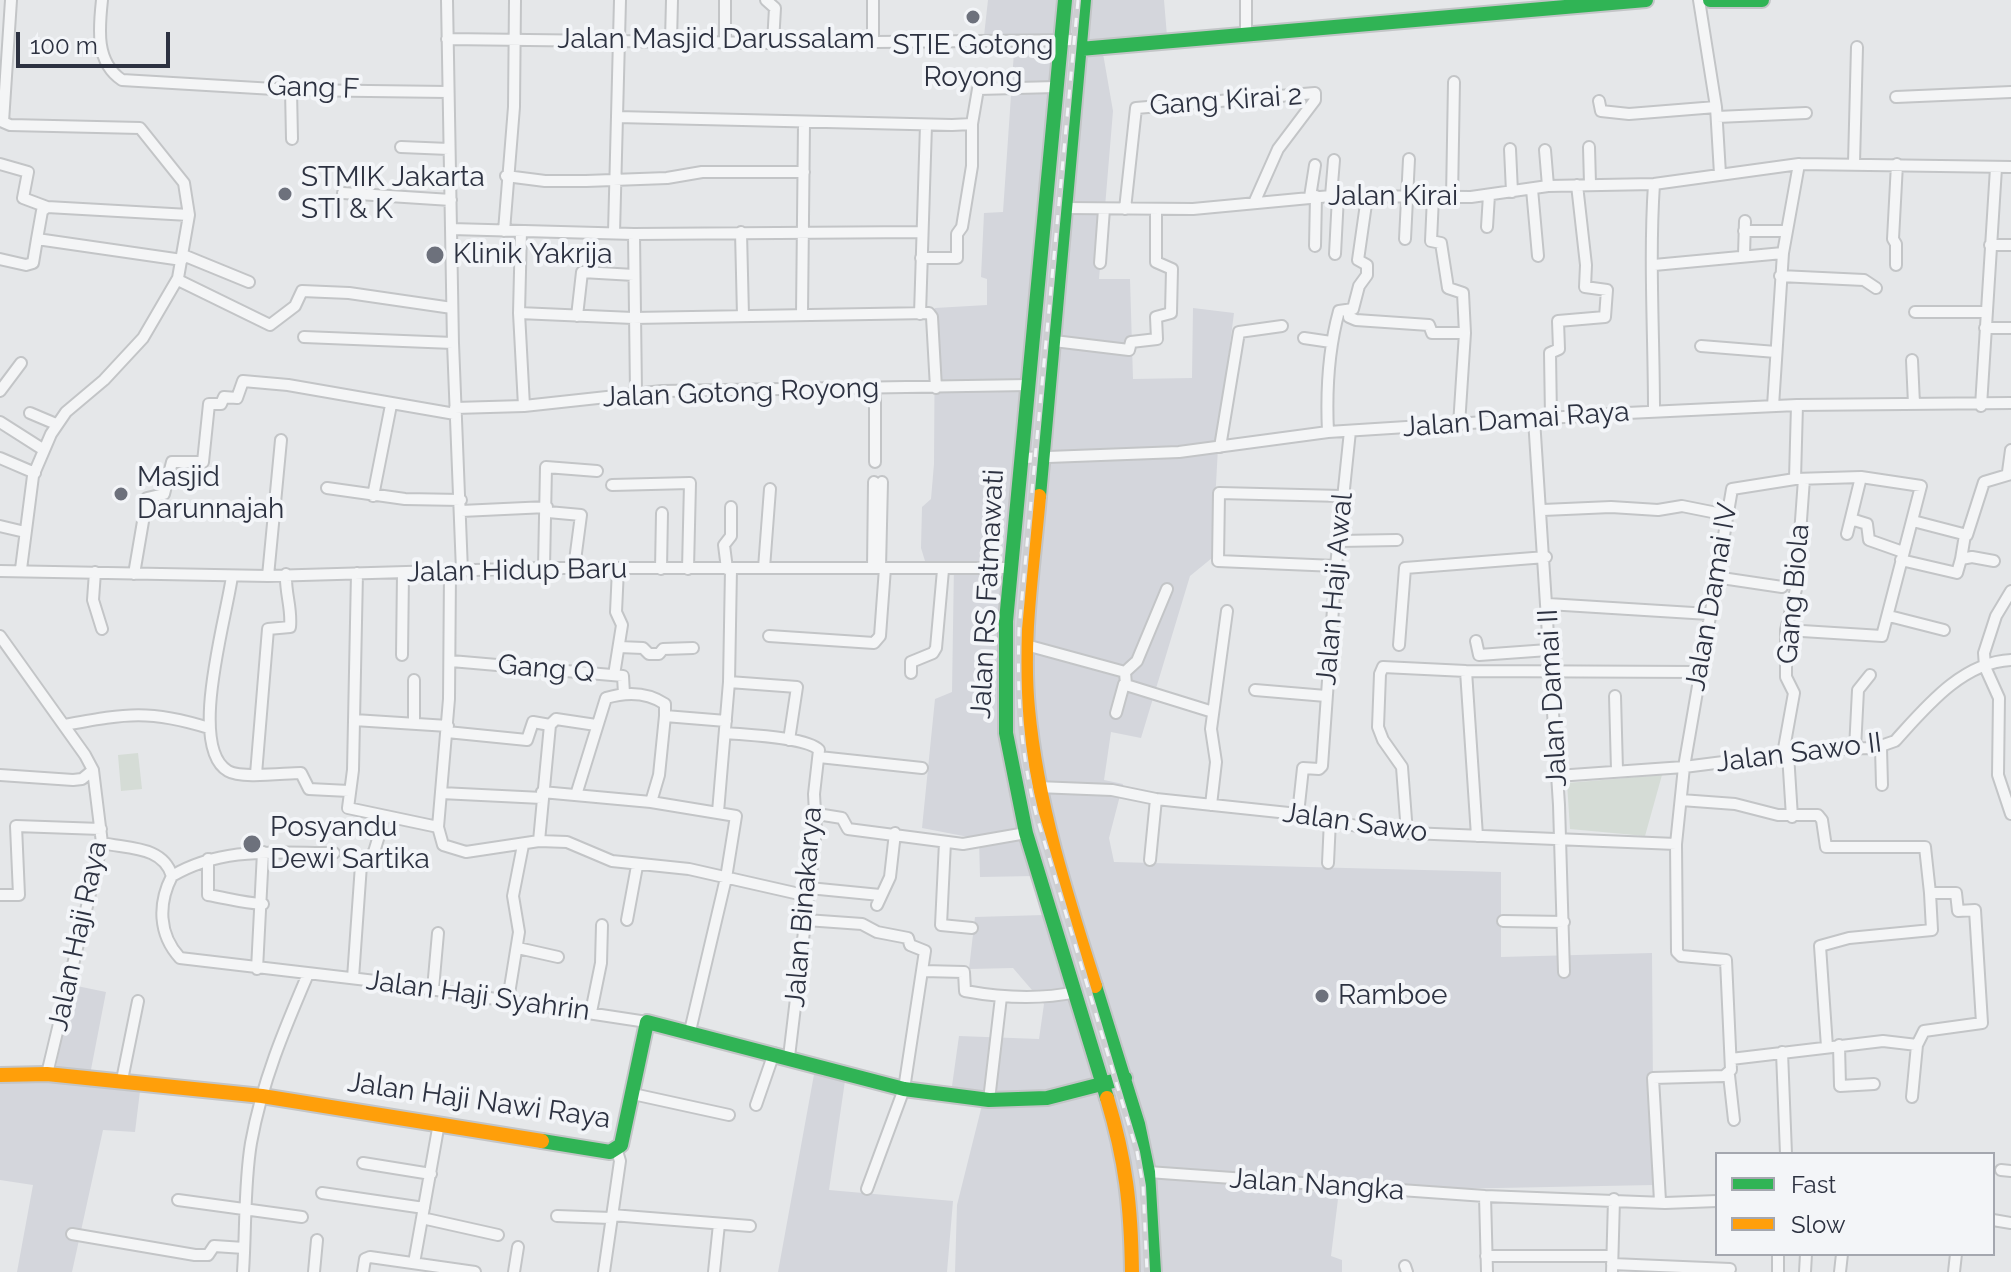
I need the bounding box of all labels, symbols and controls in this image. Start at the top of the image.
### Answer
marker: STIE Gotong Royong [964,8,982,26]
scale bar [20,16,174,66]
street label: Jalan Masjid Darussalam [557,23,875,57]
place label: STIE Gotong Royong [892,29,1054,95]
text: 100 m [30,31,98,60]
street label: Gang F [266,70,360,106]
street label: Gang Kirai 2 [1148,79,1304,123]
place label: STMIK Jakarta STI & K [301,161,485,227]
street label: Jalan Kirai [1328,180,1458,214]
marker: STMIK Jakarta STI & K [276,185,294,203]
place label: Klinik Yakrija [453,238,612,272]
marker: Klinik Yakrija [424,244,446,266]
street label: Jalan Gotong Royong [602,371,880,415]
street label: Jalan Damai Raya [1402,395,1630,445]
place label: Masjid Darunnajah [137,461,284,527]
street label: Jalan RS Fatmawati [965,468,1011,720]
marker: Masjid Darunnajah [112,485,130,503]
street label: Jalan Haji Awal [1310,491,1360,687]
street label: Jalan Damai IV [1679,500,1745,694]
street label: Gang Biola [1771,523,1817,665]
street label: Jalan Hidup Baru [407,552,627,590]
street label: Jalan Damai II [1532,608,1574,788]
street label: Gang Q [496,648,596,690]
street label: Jalan Sawo II [1714,726,1884,780]
street label: Jalan Sawo [1281,796,1429,850]
street label: Jalan Binakarya [779,805,829,1009]
place label: Posyandu Dewi Sartika [270,811,430,877]
marker: Posyandu Dewi Sartika [241,833,263,855]
street label: Jalan Haji Raya [41,838,115,1034]
street label: Jalan Haji Syahrin [364,964,592,1028]
place label: Ramboe [1338,979,1447,1013]
marker: Ramboe [1313,987,1331,1005]
street label: Jalan Haji Nawi Raya [345,1066,613,1136]
legend [1715,1152,1995,1256]
street label: Jalan Nangka [1228,1162,1406,1208]
text: Fast [1791,1170,1836,1199]
text: Slow [1791,1210,1845,1239]

